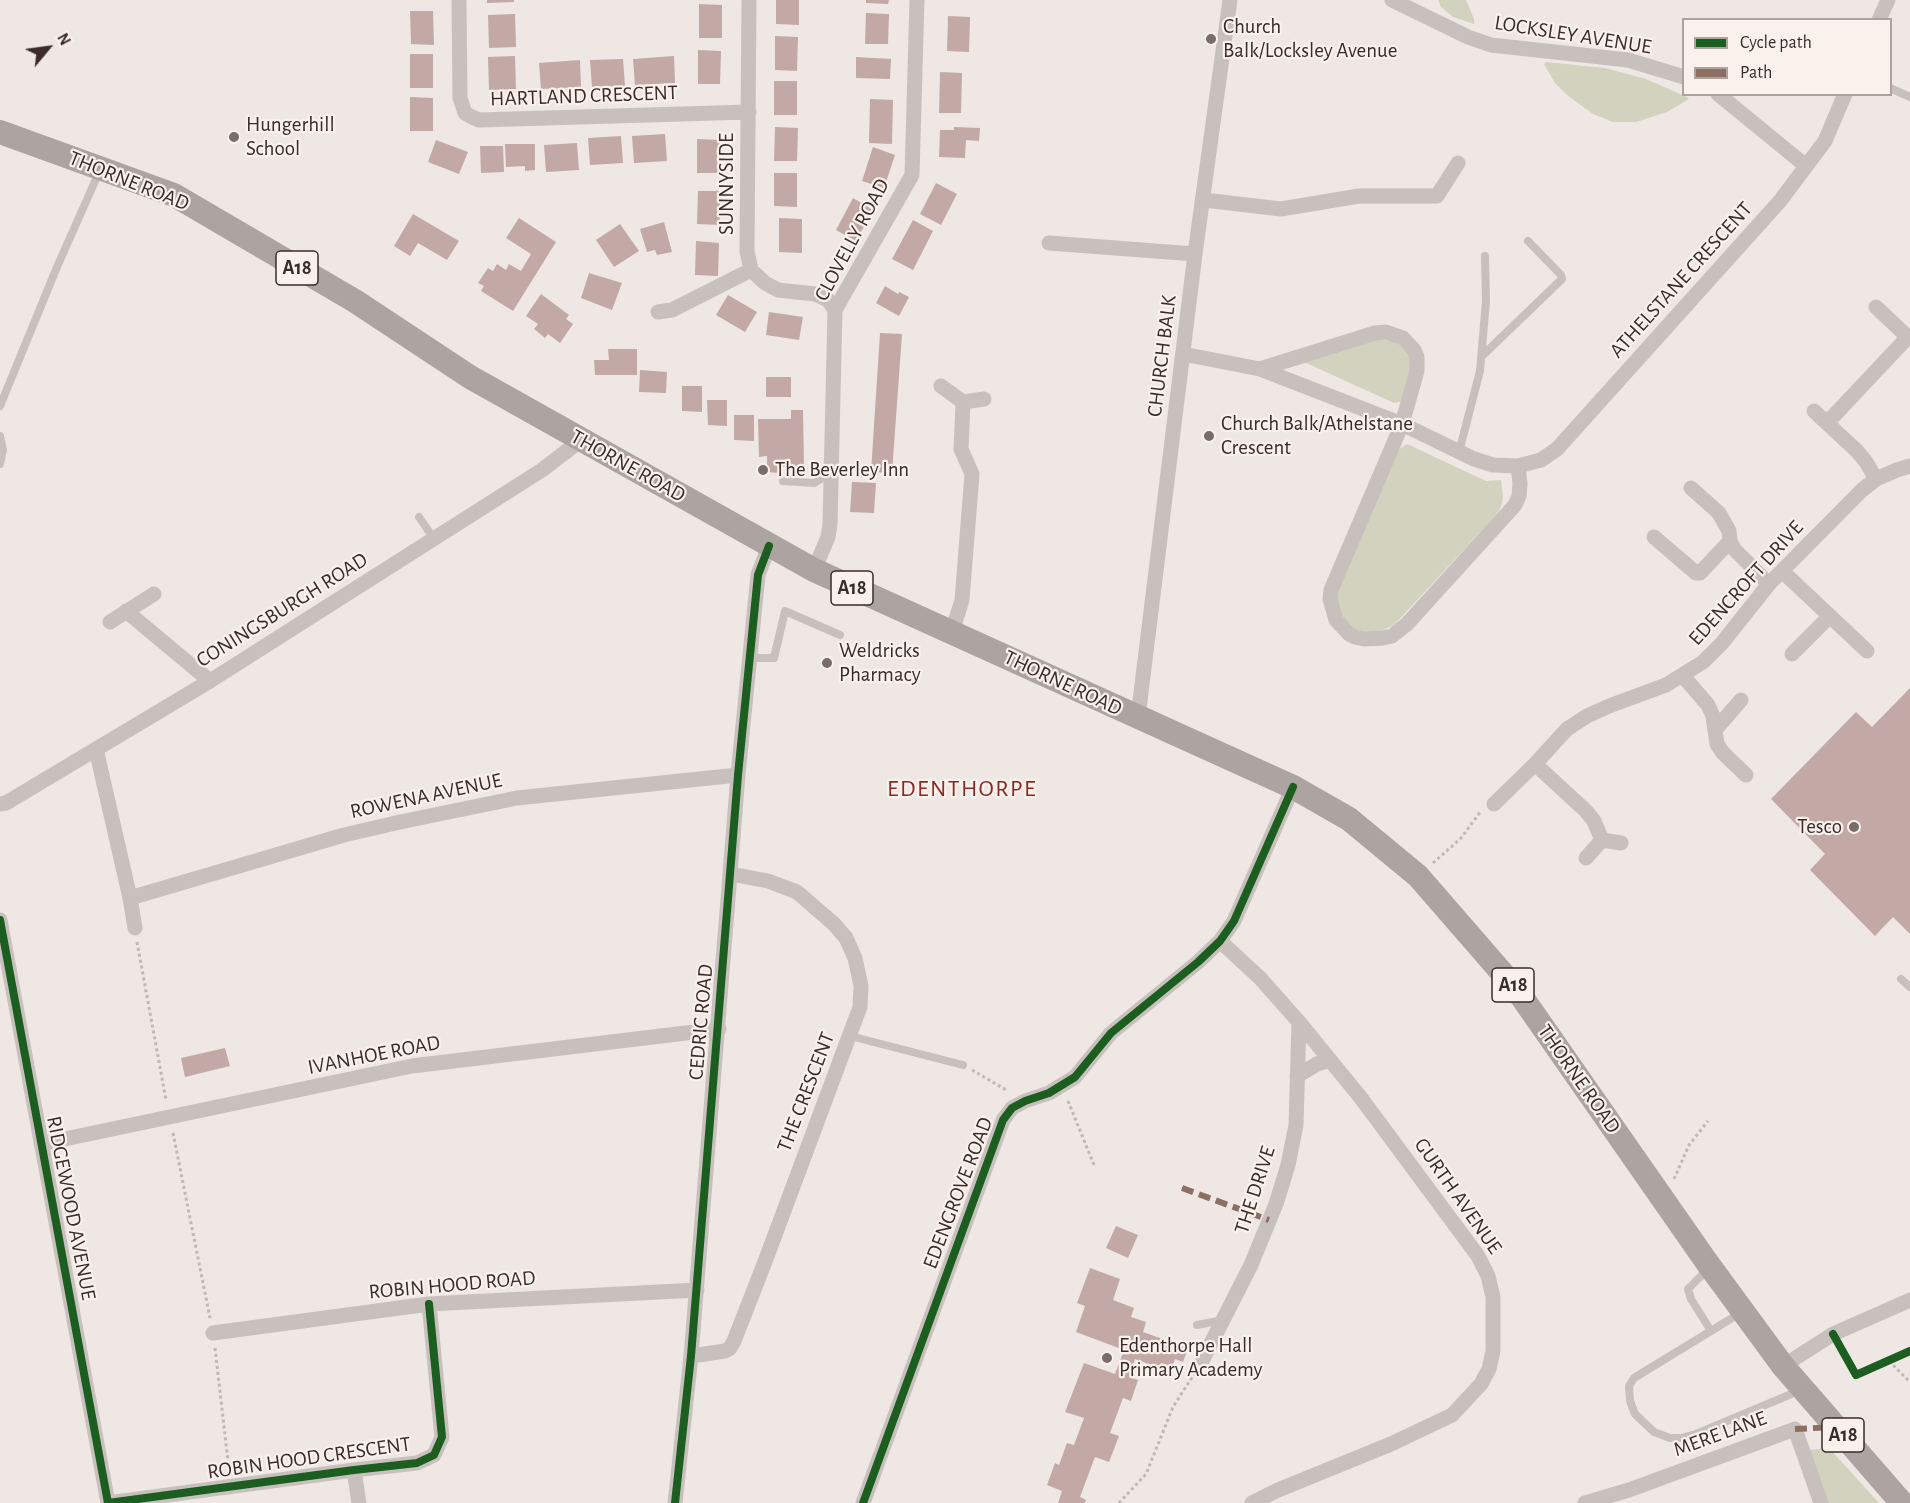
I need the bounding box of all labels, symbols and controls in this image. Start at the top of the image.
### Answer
street label: LOCKSLEY AVENUE [1493,10,1653,60]
place label: Church Balk/Locksley Avenue [1223,14,1397,64]
north arrow [18,18,78,78]
legend [1682,18,1892,96]
text: N [54,31,73,48]
marker: Church Balk/Locksley Avenue [1204,32,1218,46]
text: Cycle path [1740,34,1812,52]
text: Path [1740,64,1772,82]
street label: HARTLAND CRESCENT [490,80,678,112]
place label: Hungerhill School [246,112,335,162]
marker: Hungerhill School [227,130,241,144]
street label: SUNNYSIDE [714,133,740,235]
street label: THORNE ROAD [65,145,193,217]
street label: CLOVELLY ROAD [809,174,895,306]
street label: ATHELSTANE CRESCENT [1604,197,1758,363]
road number: A18 [276,251,318,285]
street label: CHURCH BALK [1142,294,1182,418]
place label: Church Balk/Athelstane Crescent [1221,411,1413,461]
street label: THORNE ROAD [566,424,690,508]
marker: Church Balk/Athelstane Crescent [1202,429,1216,443]
place label: The Beverley Inn [775,457,909,483]
marker: The Beverley Inn [756,463,770,477]
street label: EDENCROFT DRIVE [1683,515,1809,651]
street label: CONINGSBURGH ROAD [192,547,372,673]
road number: A18 [831,571,873,605]
place label: Weldricks Pharmacy [839,638,921,688]
street label: THORNE ROAD [1000,645,1126,721]
marker: Weldricks Pharmacy [820,656,834,670]
street label: ROWENA AVENUE [348,768,504,824]
district label: EDENTHORPE [887,775,1037,803]
place label: Tesco [1797,814,1842,840]
marker: Tesco [1847,820,1861,834]
street label: CEDRIC ROAD [683,963,719,1081]
road number: A18 [1492,968,1534,1002]
street label: THORNE ROAD [1532,1020,1626,1138]
street label: THE CRESCENT [772,1029,840,1155]
street label: IVANHOE ROAD [306,1030,442,1080]
street label: RIDGEWOOD AVENUE [41,1114,101,1302]
street label: EDENGROVE ROAD [917,1114,999,1272]
street label: GURTH AVENUE [1409,1133,1507,1259]
street label: THE DRIVE [1229,1143,1281,1237]
street label: ROBIN HOOD ROAD [368,1265,536,1305]
place label: Edenthorpe Hall Primary Academy [1119,1333,1262,1383]
marker: Edenthorpe Hall Primary Academy [1100,1351,1114,1365]
street label: MERE LANE [1670,1406,1770,1462]
road number: A18 [1822,1418,1864,1452]
street label: ROBIN HOOD CRESCENT [206,1431,412,1485]

